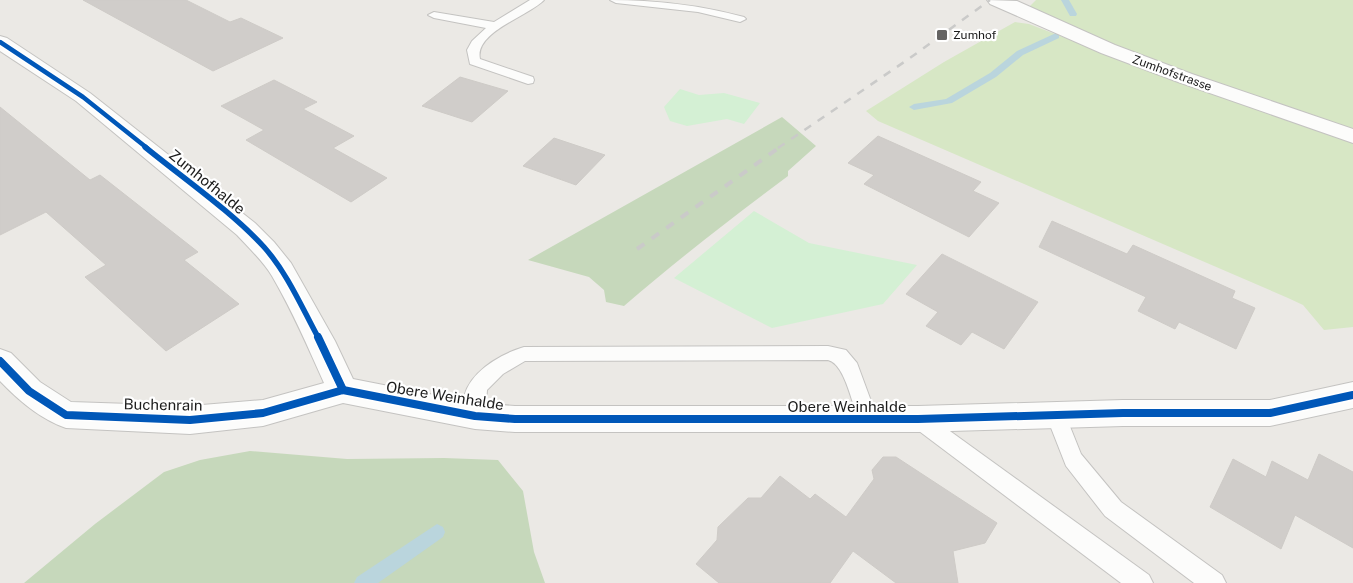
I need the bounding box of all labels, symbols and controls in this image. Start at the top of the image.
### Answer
marker: Zumhof [935,28,949,42]
place label: Zumhof [953,28,996,42]
street label: Zumhofstrasse [1130,52,1214,94]
street label: Zumhofhalde [166,146,249,217]
street label: Obere Weinhalde [385,378,505,413]
street label: Buchenrain [123,395,203,414]
street label: Obere Weinhalde [788,398,906,415]

